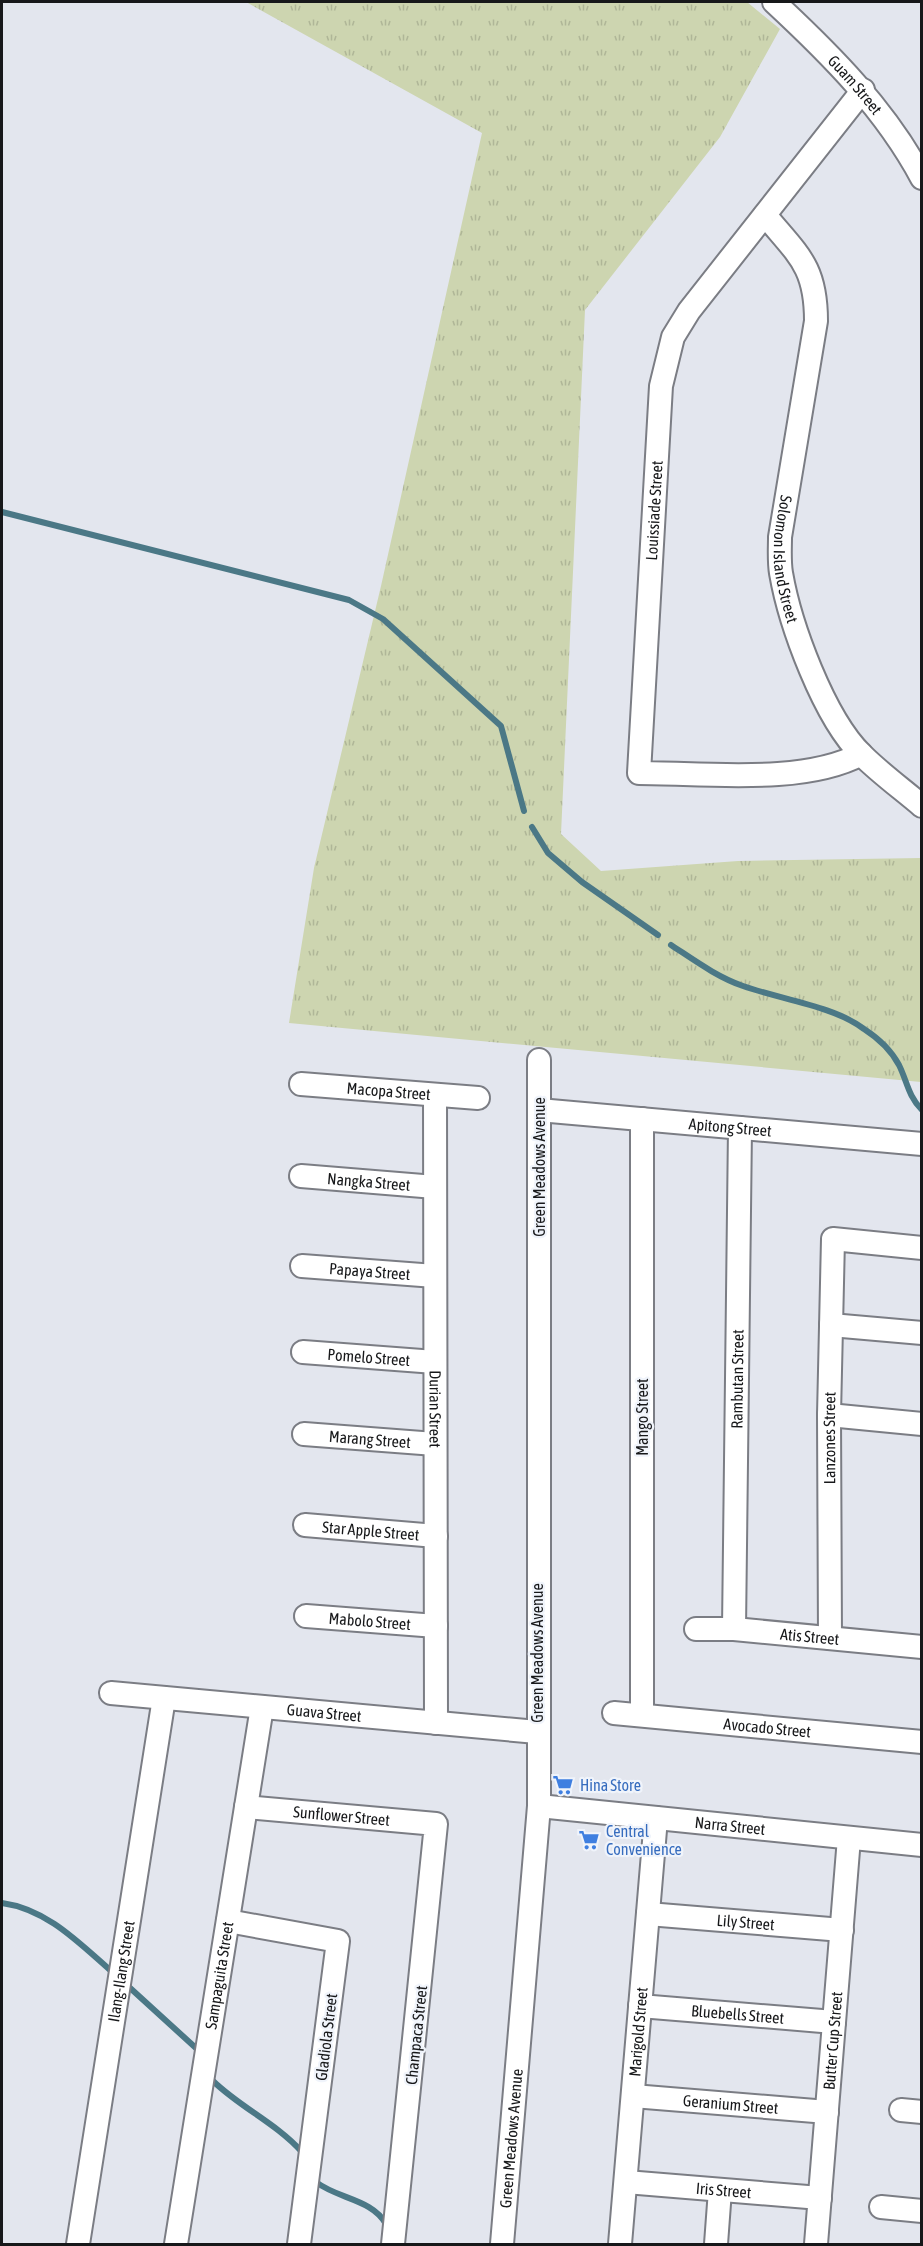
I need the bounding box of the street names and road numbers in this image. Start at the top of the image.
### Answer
street label: Guam Street [825,51,886,118]
street label: Louissiade Street [642,460,666,561]
street label: Solomon Island Street [771,494,802,625]
street label: Macopa Street [346,1079,432,1103]
street label: Green Meadows Avenue [530,1097,548,1237]
street label: Apitong Street [688,1114,773,1140]
street label: Nangka Street [326,1169,411,1194]
street label: Papaya Street [329,1259,411,1283]
street label: Rambutan Street [727,1329,747,1429]
street label: Pomelo Street [327,1345,411,1369]
street label: Durian Street [426,1370,445,1448]
street label: Mango Street [633,1378,652,1456]
street label: Lanzones Street [820,1391,839,1484]
street label: Marang Street [328,1427,412,1451]
street label: Star Apple Street [321,1517,420,1544]
street label: Green Meadows Avenue [528,1583,546,1723]
street label: Mabolo Street [328,1609,412,1633]
street label: Atis Street [779,1624,840,1648]
street label: Guava Street [286,1700,363,1725]
street label: Avocado Street [723,1714,812,1741]
street label: Sunflower Street [293,1802,391,1829]
street label: Narra Street [694,1813,767,1838]
street label: Lily Street [716,1911,776,1933]
street label: Ilang-Ilang Street [104,1919,138,2023]
street label: Sampaguita Street [202,1920,237,2030]
street label: Champaca Street [402,1984,431,2086]
street label: Marigold Street [625,1986,651,2077]
street label: Butter Cup Street [820,1990,846,2090]
street label: Gladiola Street [312,1992,340,2082]
street label: Bluebells Street [690,2001,785,2027]
street label: Green Meadows Avenue [496,2068,526,2209]
street label: Geranium Street [682,2091,779,2117]
street label: Iris Street [695,2179,752,2201]

